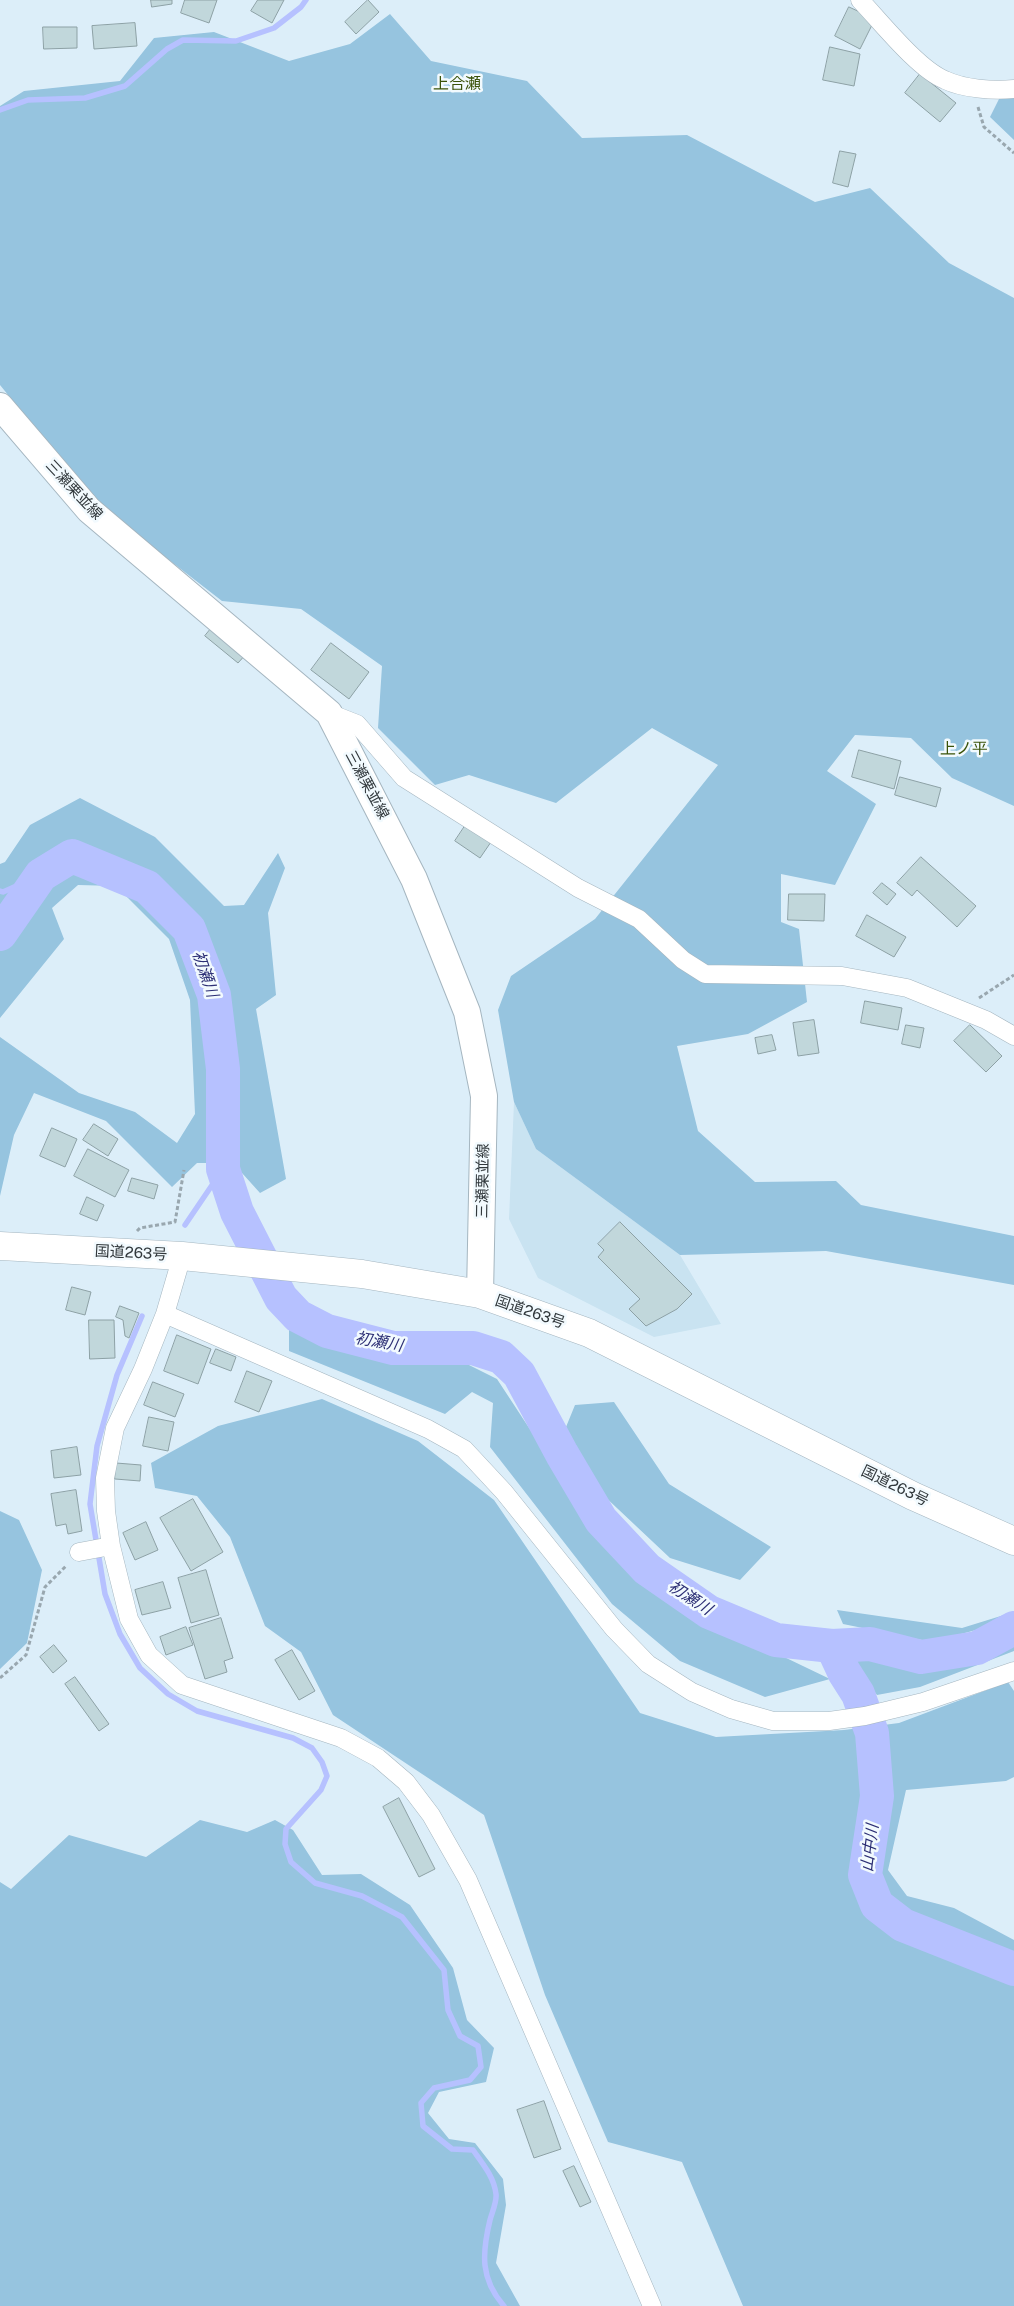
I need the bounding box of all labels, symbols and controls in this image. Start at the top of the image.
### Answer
district label: 上合瀬 [433,74,481,94]
street label: 三瀬栗並線 [42,456,106,524]
district label: 上ノ平 [940,739,988,759]
street label: 三瀬栗並線 [341,748,393,822]
water label: 初瀬川 [188,948,222,1000]
street label: 三瀬栗並線 [473,1143,493,1219]
street label: 国道263号 [94,1242,168,1264]
street label: 国道263号 [493,1292,567,1332]
water label: 初瀬川 [354,1328,404,1356]
street label: 国道263号 [858,1462,932,1510]
water label: 初瀬川 [665,1577,715,1619]
water label: 山中川 [858,1823,882,1873]

